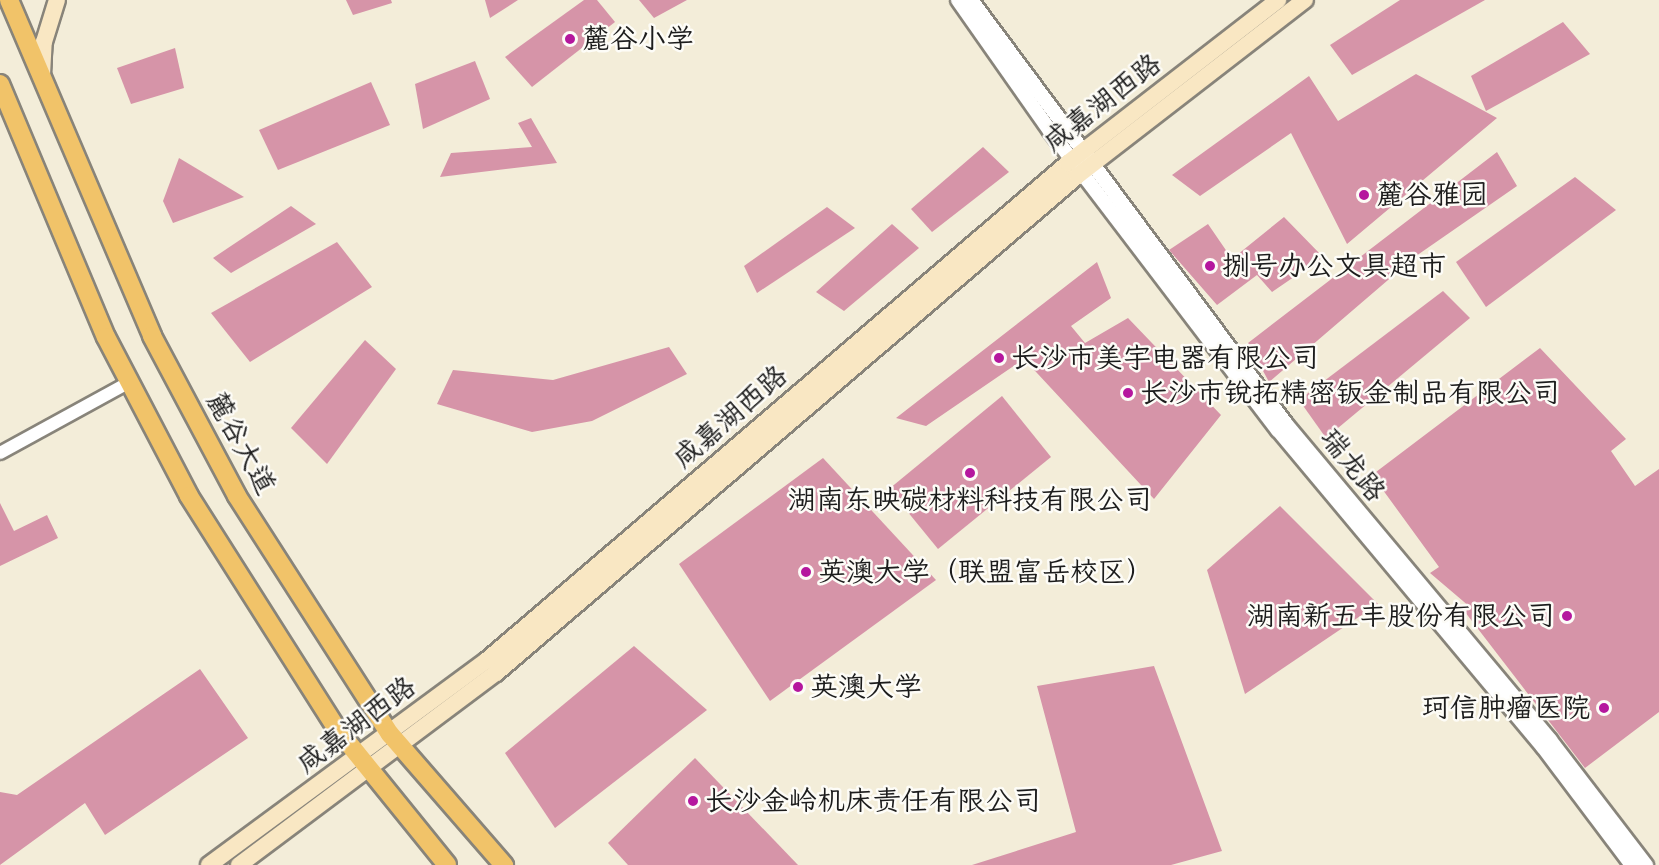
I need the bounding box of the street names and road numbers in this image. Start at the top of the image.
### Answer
street label: 咸嘉湖西路 [1036,47,1168,159]
street label: 咸嘉湖西路 [666,358,794,476]
street label: 麓谷大道 [199,386,283,500]
street label: 瑞龙路 [1314,422,1392,508]
street label: 咸嘉湖西路 [290,669,422,781]

